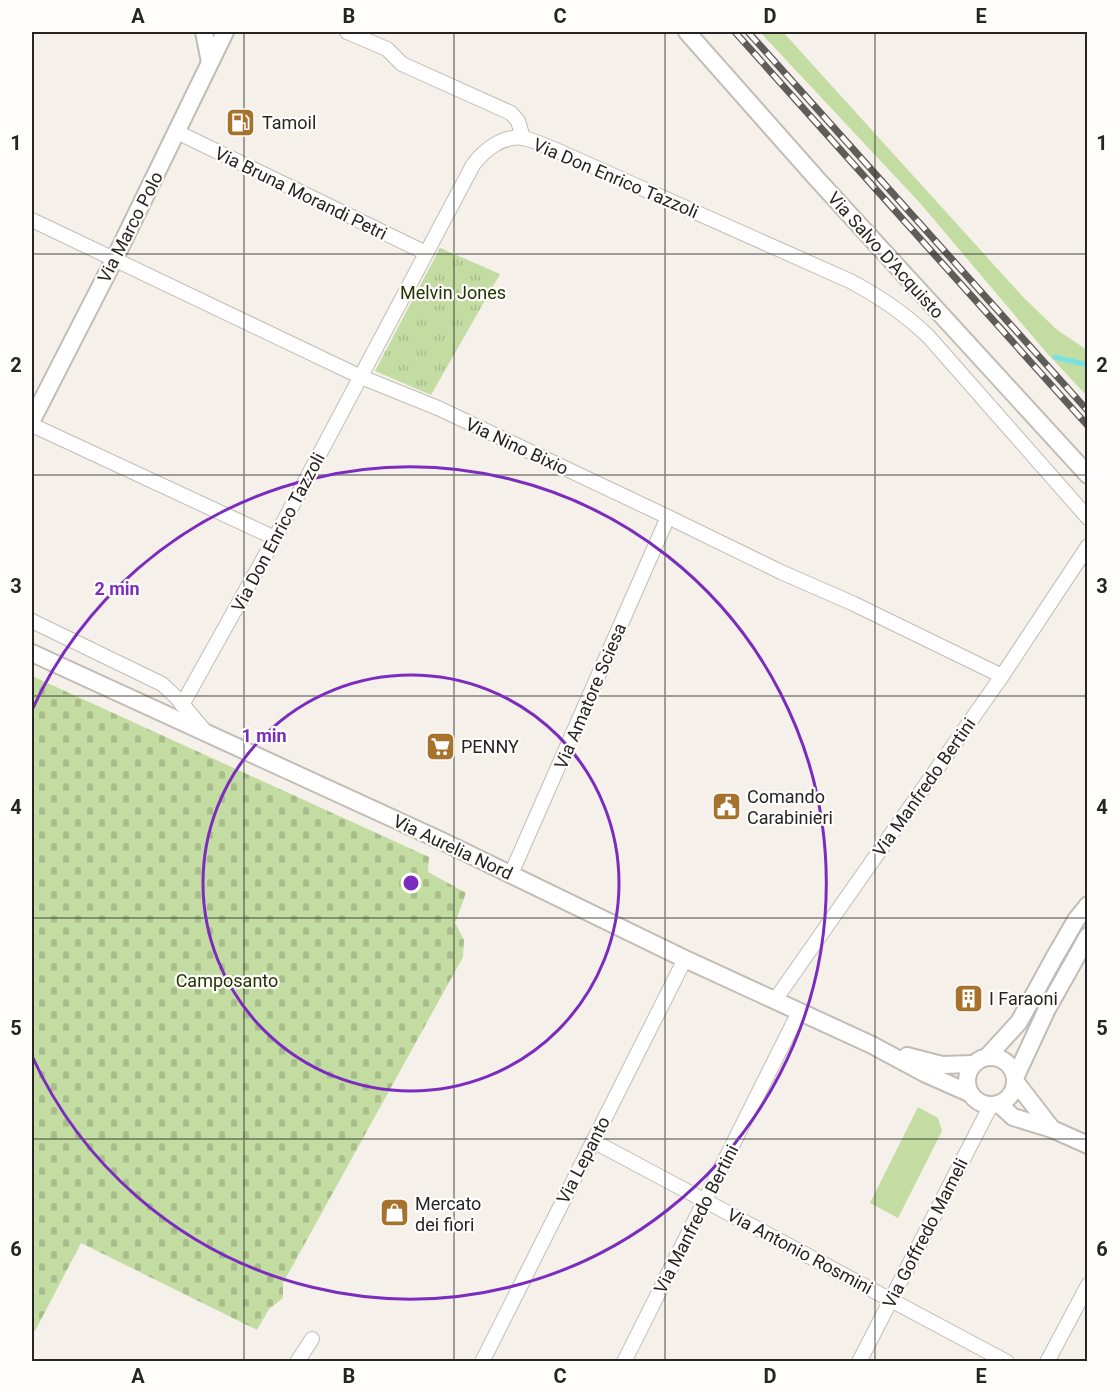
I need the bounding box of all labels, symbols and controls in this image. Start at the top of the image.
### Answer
text: A [131,4,145,28]
text: B [343,4,355,28]
text: C [553,4,567,28]
text: D [764,4,777,28]
text: E [975,4,987,28]
fuel station icon: Tamoil [225,106,257,138]
place label: Tamoil [262,112,316,133]
text: 1 [10,131,22,155]
text: 1 [1096,131,1108,155]
street label: Via Don Enrico Tazzoli [530,134,702,222]
street label: Via Bruna Morandi Petri [211,142,391,244]
street label: Via Marco Polo [93,168,167,286]
street label: Via Salvo D'Acquisto [824,187,948,323]
park label: Melvin Jones [400,282,506,303]
text: 2 [10,353,22,377]
text: 2 [1096,353,1108,377]
street label: Via Nino Bixio [462,413,572,479]
street label: Via Don Enrico Tazzoli [227,449,329,615]
text: 3 [10,574,22,598]
text: 3 [1096,574,1108,598]
text: 2 min [94,578,140,599]
street label: Via Amatore Sciesa [550,620,630,772]
street label: Via Manfredo Bertini [868,714,980,860]
text: 1 min [241,725,287,746]
supermarket icon: PENNY [424,730,456,762]
place label: PENNY [461,736,519,757]
place label: Comando Carabinieri [747,786,833,828]
public building icon: Comando Carabinieri [710,790,742,822]
text: 4 [10,795,22,819]
text: 4 [1096,795,1108,819]
street label: Via Aurelia Nord [390,810,516,884]
centre of rings [401,873,421,893]
park label: Camposanto [176,970,278,991]
building icon: I Faraoni [952,982,984,1014]
place label: I Faraoni [989,988,1058,1009]
text: 5 [10,1016,22,1040]
text: 5 [1096,1016,1108,1040]
street label: Via Lepanto [552,1113,614,1207]
street label: Via Manfredo Bertini [649,1141,743,1297]
street label: Via Goffredo Mameli [878,1155,972,1311]
place label: Mercato dei fiori [415,1193,481,1235]
shop icon: Mercato dei fiori [378,1197,410,1229]
street label: Via Antonio Rosmini [724,1204,876,1298]
text: 6 [10,1237,22,1261]
text: 6 [1096,1237,1108,1261]
text: A [131,1364,145,1388]
text: B [343,1364,355,1388]
text: C [553,1364,567,1388]
text: D [764,1364,777,1388]
text: E [975,1364,987,1388]

